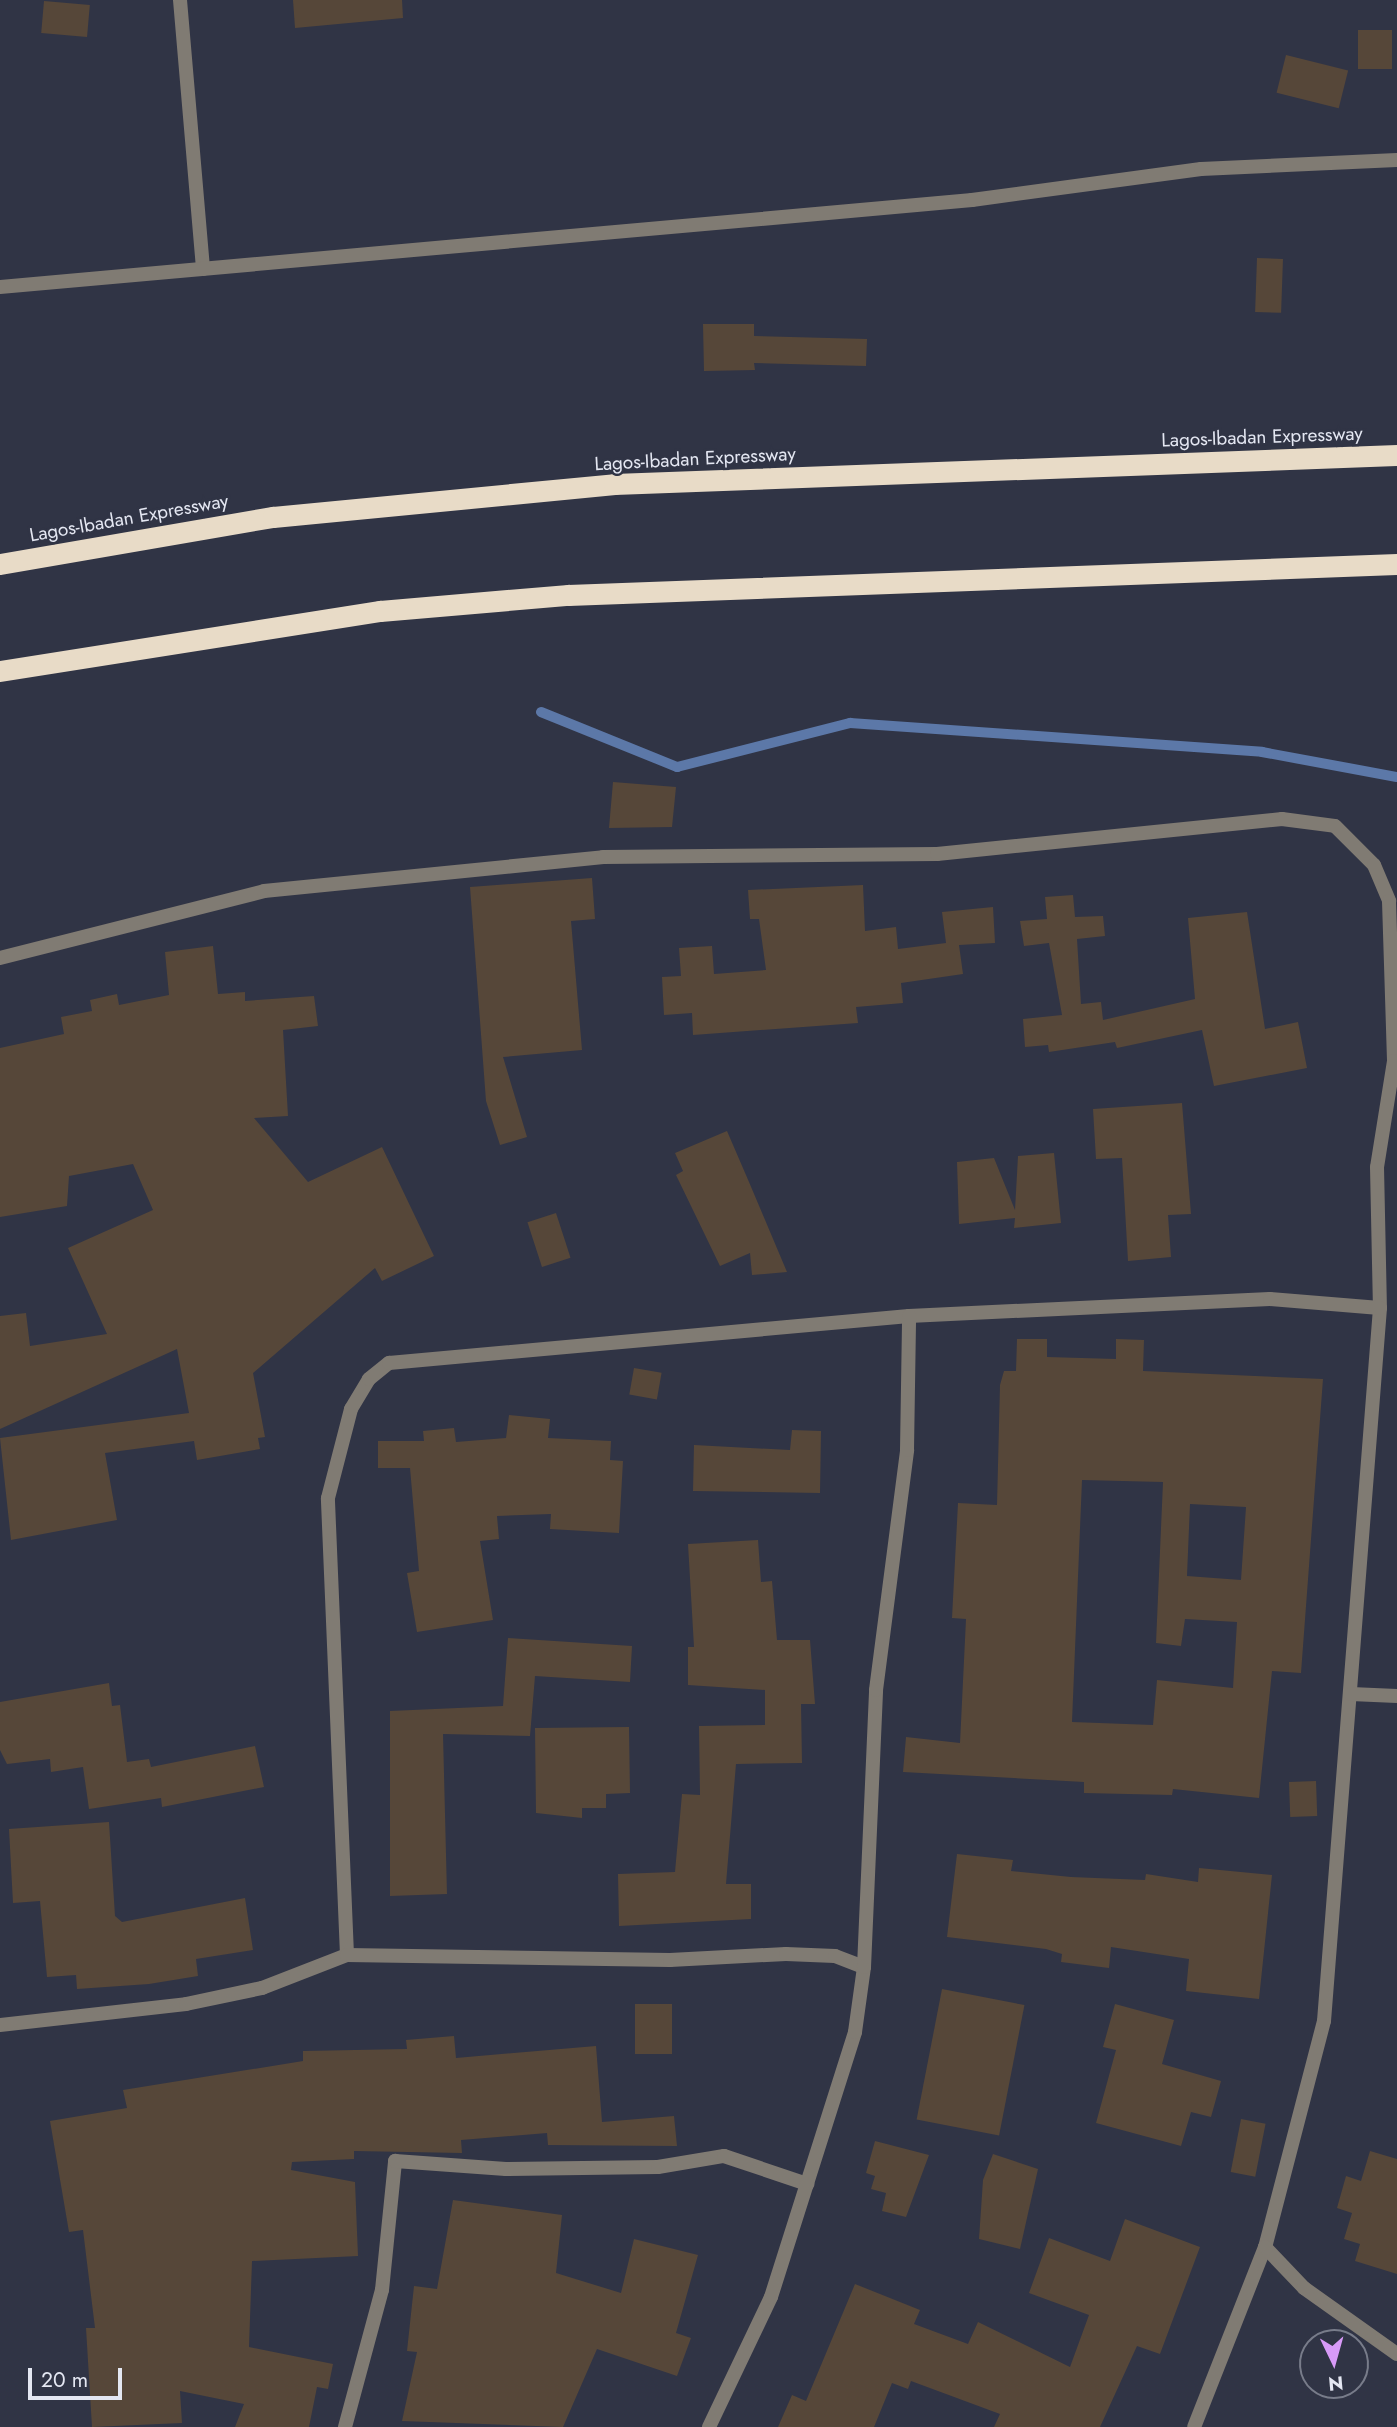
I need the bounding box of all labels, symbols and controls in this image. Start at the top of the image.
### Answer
street label: Lagos-Ibadan Expressway [1161,422,1363,452]
street label: Lagos-Ibadan Expressway [594,442,796,476]
street label: Lagos-Ibadan Expressway [28,489,230,547]
north arrow [1299,2329,1369,2399]
scale bar [32,2354,126,2398]
text: 20 m [41,2365,88,2395]
text: N [1327,2369,1344,2398]

